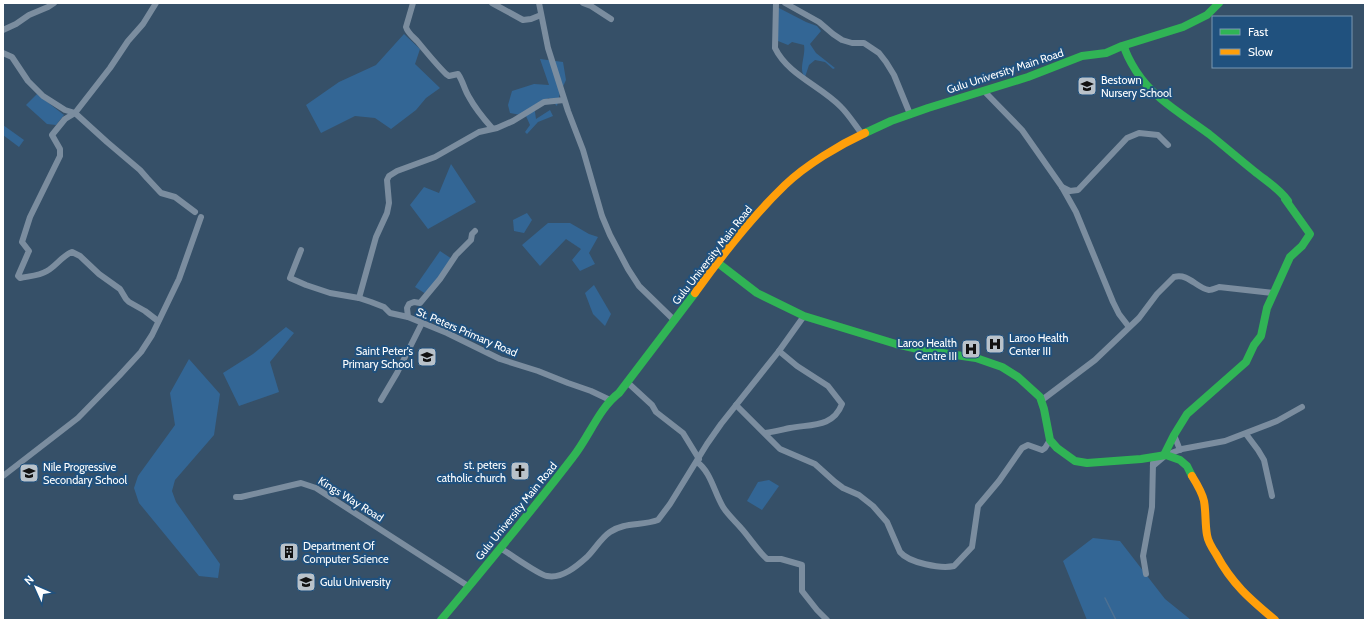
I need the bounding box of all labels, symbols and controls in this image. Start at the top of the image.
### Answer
legend [1212,16,1352,68]
text: Fast [1248,24,1268,39]
text: Slow [1248,44,1273,59]
street label: Gulu University Main Road [945,45,1065,97]
place label: Bestown Nursery School [1101,73,1172,100]
school or university icon: Bestown Nursery School [1076,75,1098,97]
street label: Gulu University Main Road [669,203,755,307]
street label: St. Peters Primary Road [414,304,520,360]
place label: Laroo Health Center III [1009,331,1068,358]
hospital icon: Laroo Health Center III [984,333,1006,355]
place label: Laroo Health Centre III [898,336,957,363]
hospital icon: Laroo Health Centre III [960,338,982,360]
place label: Saint Peter's Primary School [342,344,413,371]
school or university icon: Saint Peter's Primary School [416,346,438,368]
place label: st. peters catholic church [437,458,506,485]
street label: Gulu University Main Road [472,459,560,563]
place label: Nile Progressive Secondary School [43,460,128,487]
church icon: st. peters catholic church [509,460,531,482]
school or university icon: Nile Progressive Secondary School [18,462,40,484]
street label: Kings Way Road [316,473,386,525]
place label: Department Of Computer Science [303,539,389,566]
building icon: Department Of Computer Science [278,541,300,563]
north arrow [16,567,56,607]
school or university icon: Gulu University [295,571,317,593]
text: N [21,572,37,588]
place label: Gulu University [320,575,391,589]

